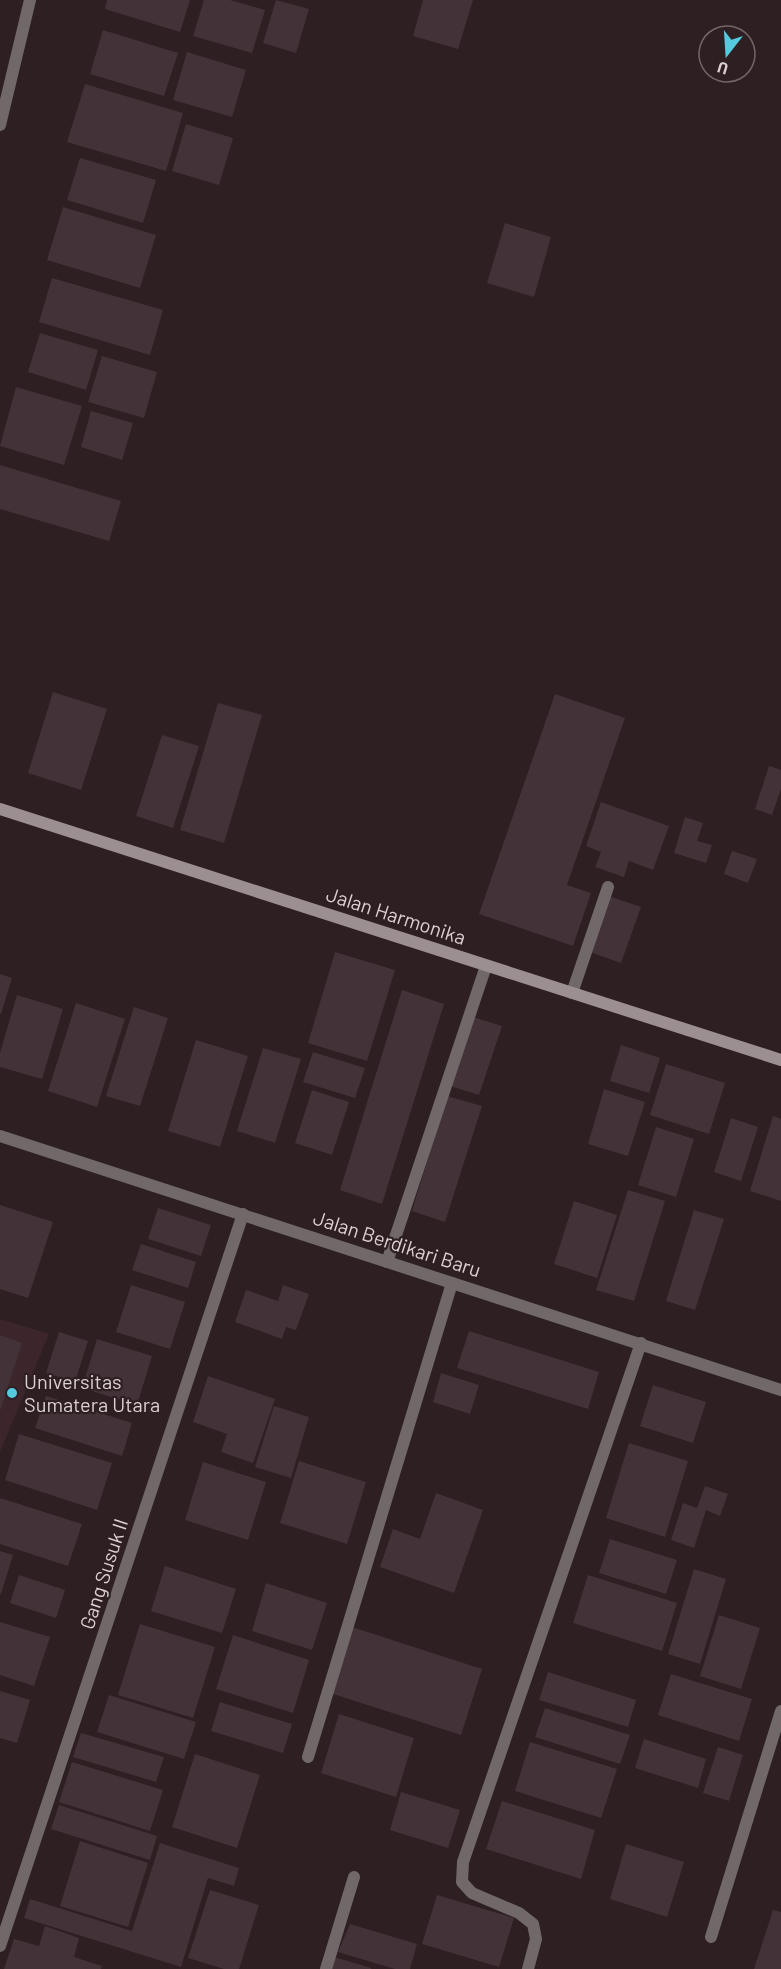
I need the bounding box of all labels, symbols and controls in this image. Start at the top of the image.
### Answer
north arrow [697,24,757,84]
text: U [715,58,730,79]
street label: Jalan Harmonika [324,881,469,949]
street label: Jalan Berdikari Baru [310,1205,484,1281]
place label: Universitas Sumatera Utara [24,1369,160,1416]
marker: Universitas Sumatera Utara [5,1386,19,1400]
street label: Gang Susuk II [74,1515,132,1632]

